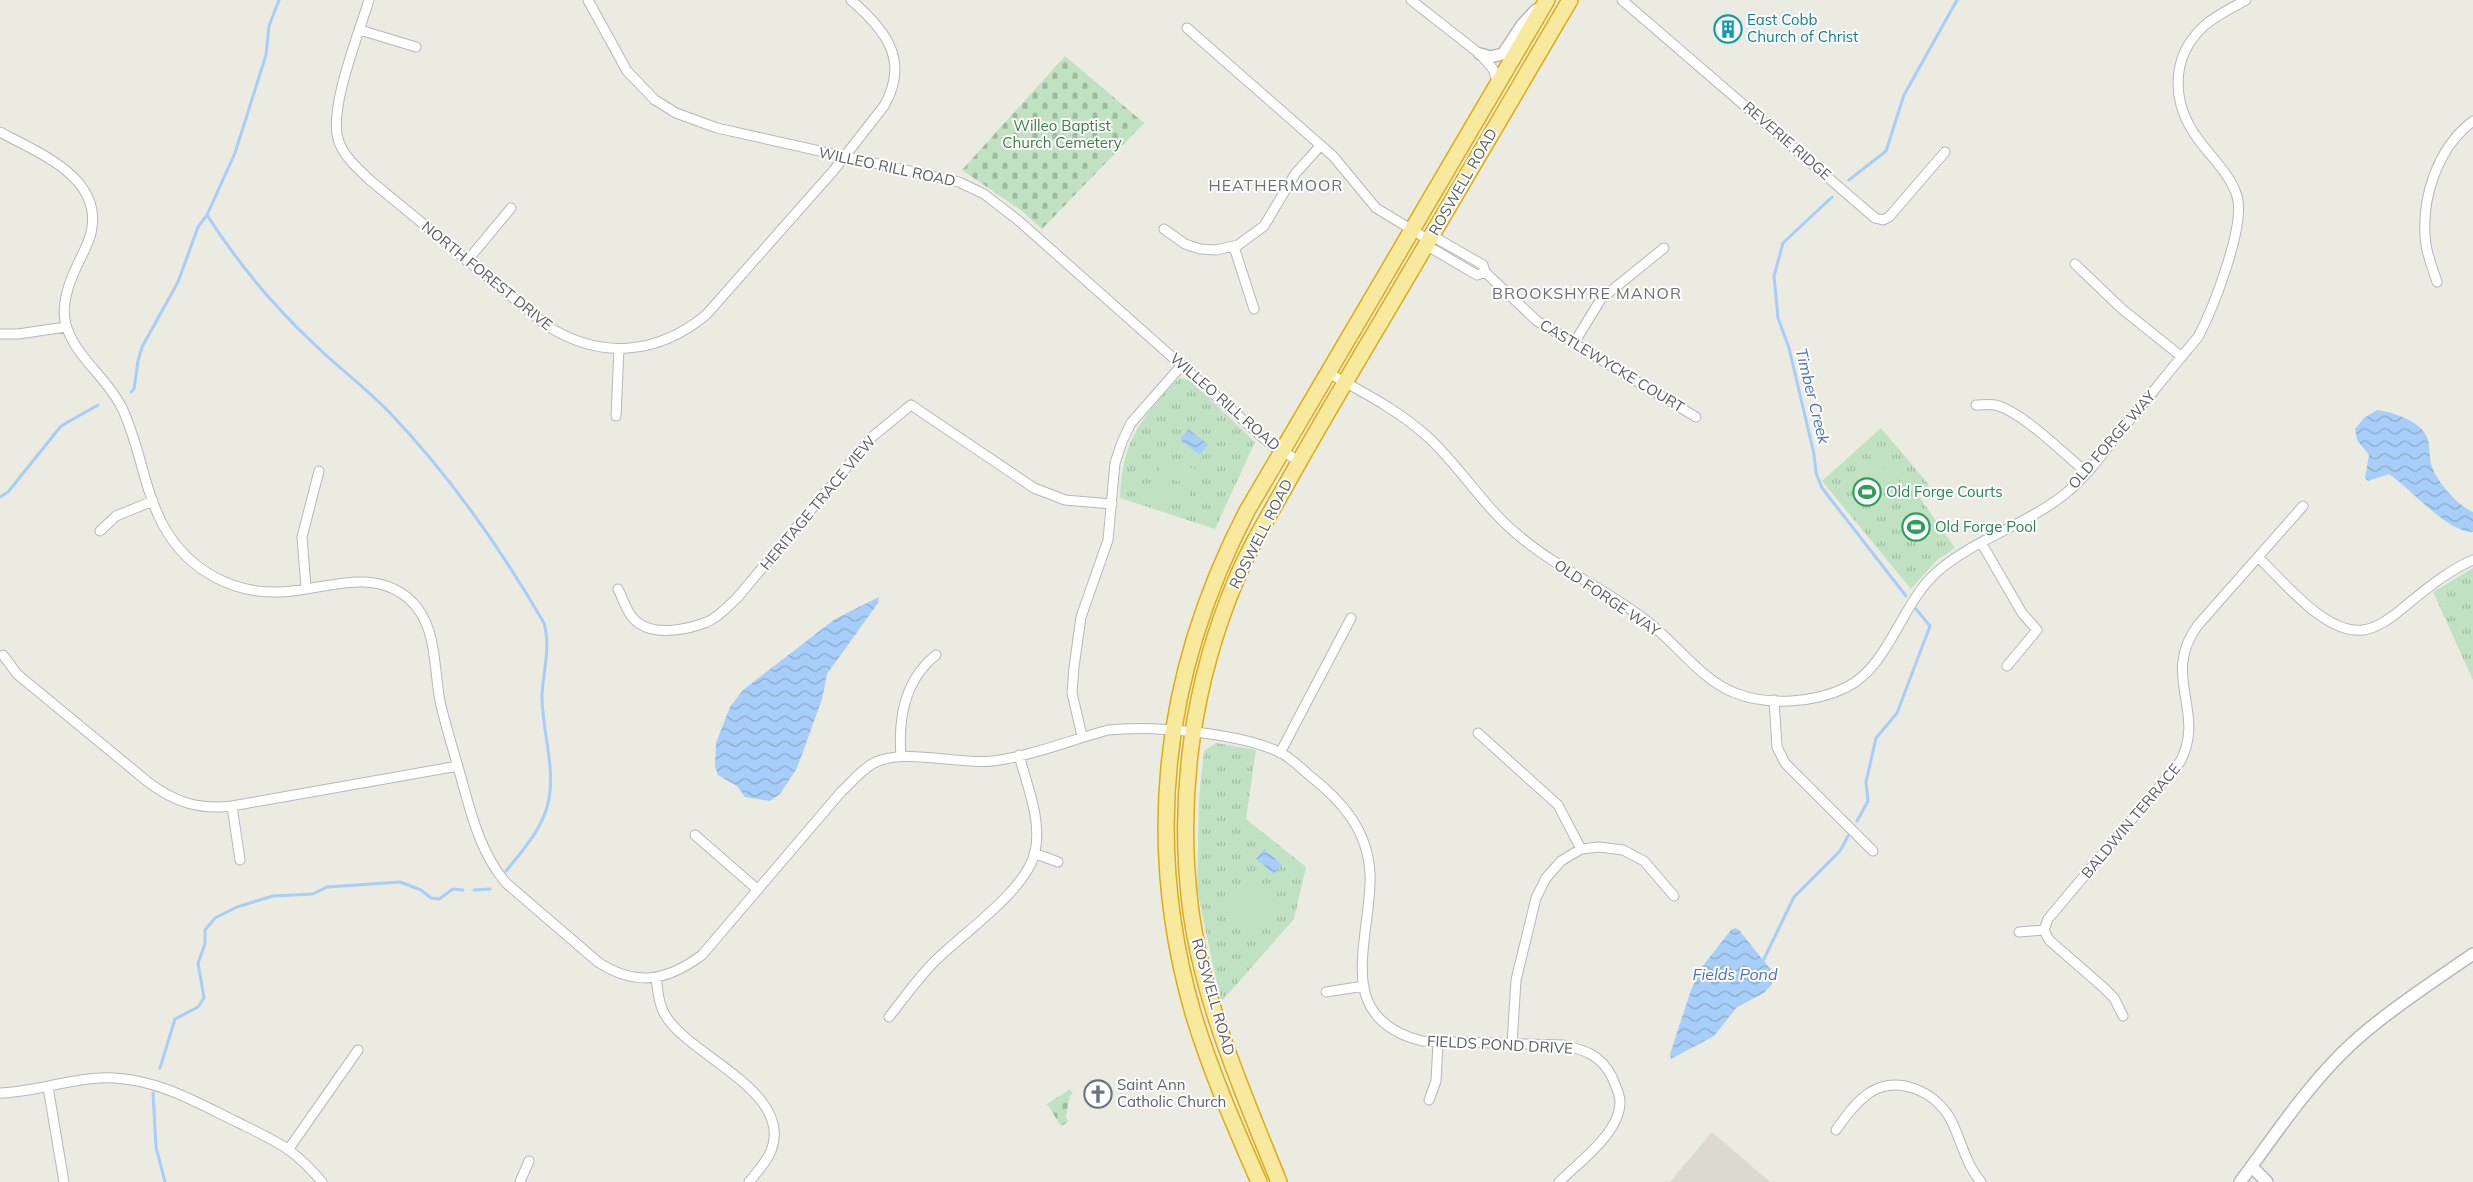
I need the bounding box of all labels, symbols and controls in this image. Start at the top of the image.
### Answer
place label: East Cobb Church of Christ [1747,10,1858,46]
building icon: East Cobb Church of Christ [1713,14,1743,44]
street label: REVERIE RIDGE [1739,97,1835,184]
park label: Willeo Baptist Church Cemetery [1002,116,1122,152]
street label: ROSWELL ROAD [1424,125,1501,239]
street label: WILLEO RILL ROAD [817,143,957,190]
district label: HEATHERMOOR [1209,175,1343,195]
street label: NORTH FOREST DRIVE [418,217,557,334]
district label: BROOKSHYRE MANOR [1492,283,1682,303]
street label: CASTLEWYCKE COURT [1536,315,1688,416]
water label: Timber Creek [1791,346,1835,447]
street label: WILLEO RILL ROAD [1166,349,1284,455]
street label: OLD FORGE WAY [2064,386,2160,493]
street label: HERITAGE TRACE VIEW [756,431,880,574]
street label: ROSWELL ROAD [1225,476,1296,592]
sports icon: Old Forge Courts [1852,477,1882,507]
place label: Old Forge Courts [1886,482,2003,501]
sports icon: Old Forge Pool [1901,512,1931,542]
place label: Old Forge Pool [1935,517,2036,536]
street label: OLD FORGE WAY [1551,555,1665,641]
street label: BALDWIN TERRACE [2077,759,2184,882]
street label: ROSWELL ROAD [1188,936,1239,1058]
water label: Fields Pond [1692,964,1778,984]
street label: FIELDS POND DRIVE [1427,1031,1574,1058]
place label: Saint Ann Catholic Church [1117,1075,1226,1111]
church icon: Saint Ann Catholic Church [1083,1079,1113,1109]

